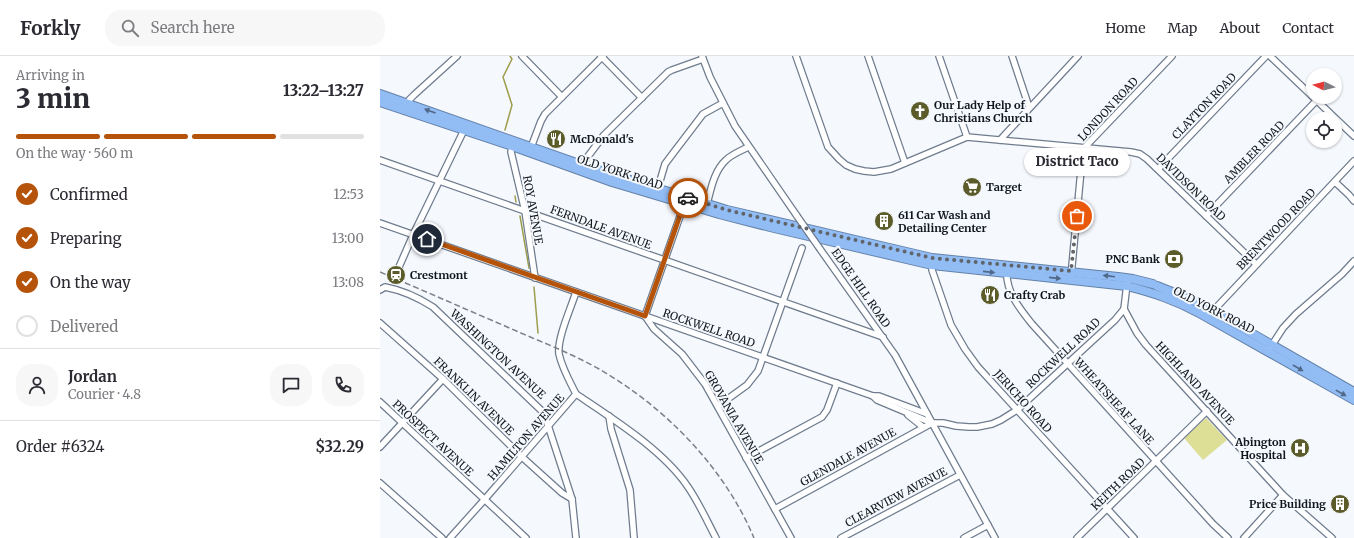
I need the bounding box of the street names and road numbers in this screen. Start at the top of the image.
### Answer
street label: CLAYTON ROAD [1169,70,1239,142]
street label: LONDON ROAD [1075,74,1141,144]
street label: AMBLER ROAD [1220,118,1287,187]
street label: DAVIDSON ROAD [1153,150,1229,224]
street label: OLD YORK ROAD [575,152,665,192]
street label: ROY AVENUE [520,174,546,246]
street label: BRENTWOOD ROAD [1233,185,1319,273]
street label: FERNDALE AVENUE [548,202,654,252]
street label: EDGE HILL ROAD [828,246,894,330]
street label: OLD YORK ROAD [1171,284,1257,336]
street label: WASHINGTON AVENUE [447,306,549,402]
street label: ROCKWELL ROAD [661,306,757,350]
street label: ROCKWELL ROAD [1023,315,1103,391]
street label: HIGHLAND AVENUE [1153,338,1237,428]
street label: FRANKLIN AVENUE [431,354,517,438]
street label: WHEATSHEAF LANE [1071,354,1157,447]
street label: JERICHO ROAD [990,366,1055,435]
street label: GROVANIA AVENUE [702,368,766,466]
street label: HAMILTON AVENUE [485,391,567,483]
street label: PROSPECT AVENUE [390,397,476,479]
street label: GLENDALE AVENUE [798,425,898,489]
street label: KEITH ROAD [1088,455,1148,513]
street label: CLEARVIEW AVENUE [843,464,949,530]

